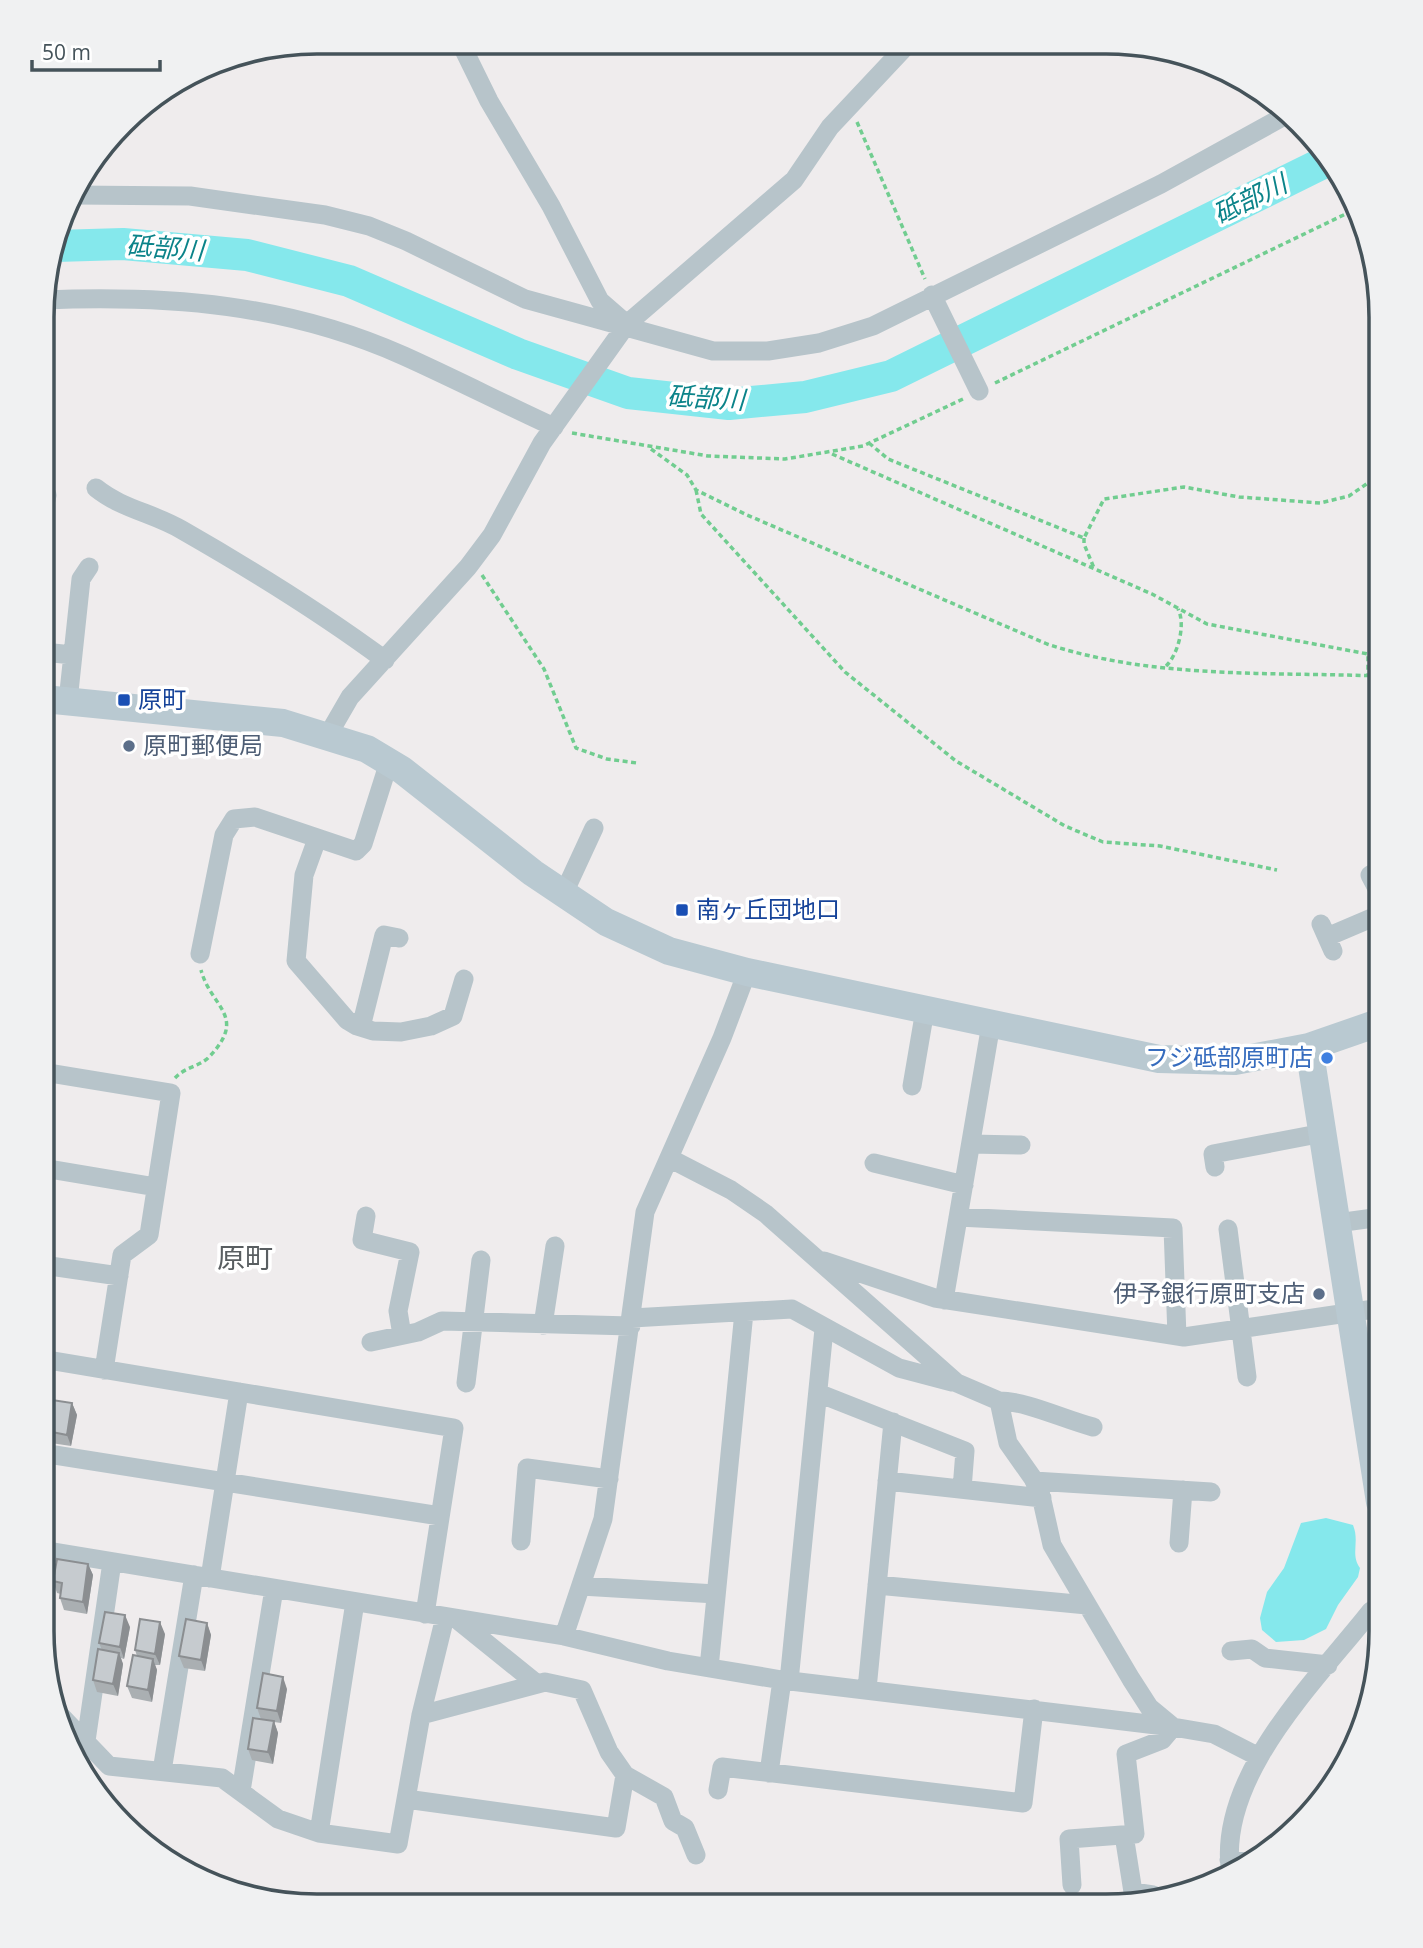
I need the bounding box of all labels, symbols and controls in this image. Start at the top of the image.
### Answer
scale bar [32,28,159,72]
text: 50 m [42,38,91,66]
water label: 砥部川 [1207,164,1295,231]
water label: 砥部川 [125,226,208,268]
water label: 砥部川 [666,377,749,417]
place label: 原町 [138,682,186,715]
marker: 原町 [116,692,132,708]
place label: 原町郵便局 [143,728,263,761]
marker: 原町郵便局 [121,738,137,754]
place label: 南ヶ丘団地口 [696,892,840,925]
marker: 南ヶ丘団地口 [674,902,690,918]
place label: フジ砥部原町店 [1145,1040,1313,1073]
marker: フジ砥部原町店 [1319,1050,1335,1066]
district label: 原町 [217,1238,273,1276]
place label: 伊予銀行原町支店 [1113,1276,1305,1309]
marker: 伊予銀行原町支店 [1311,1286,1327,1302]

